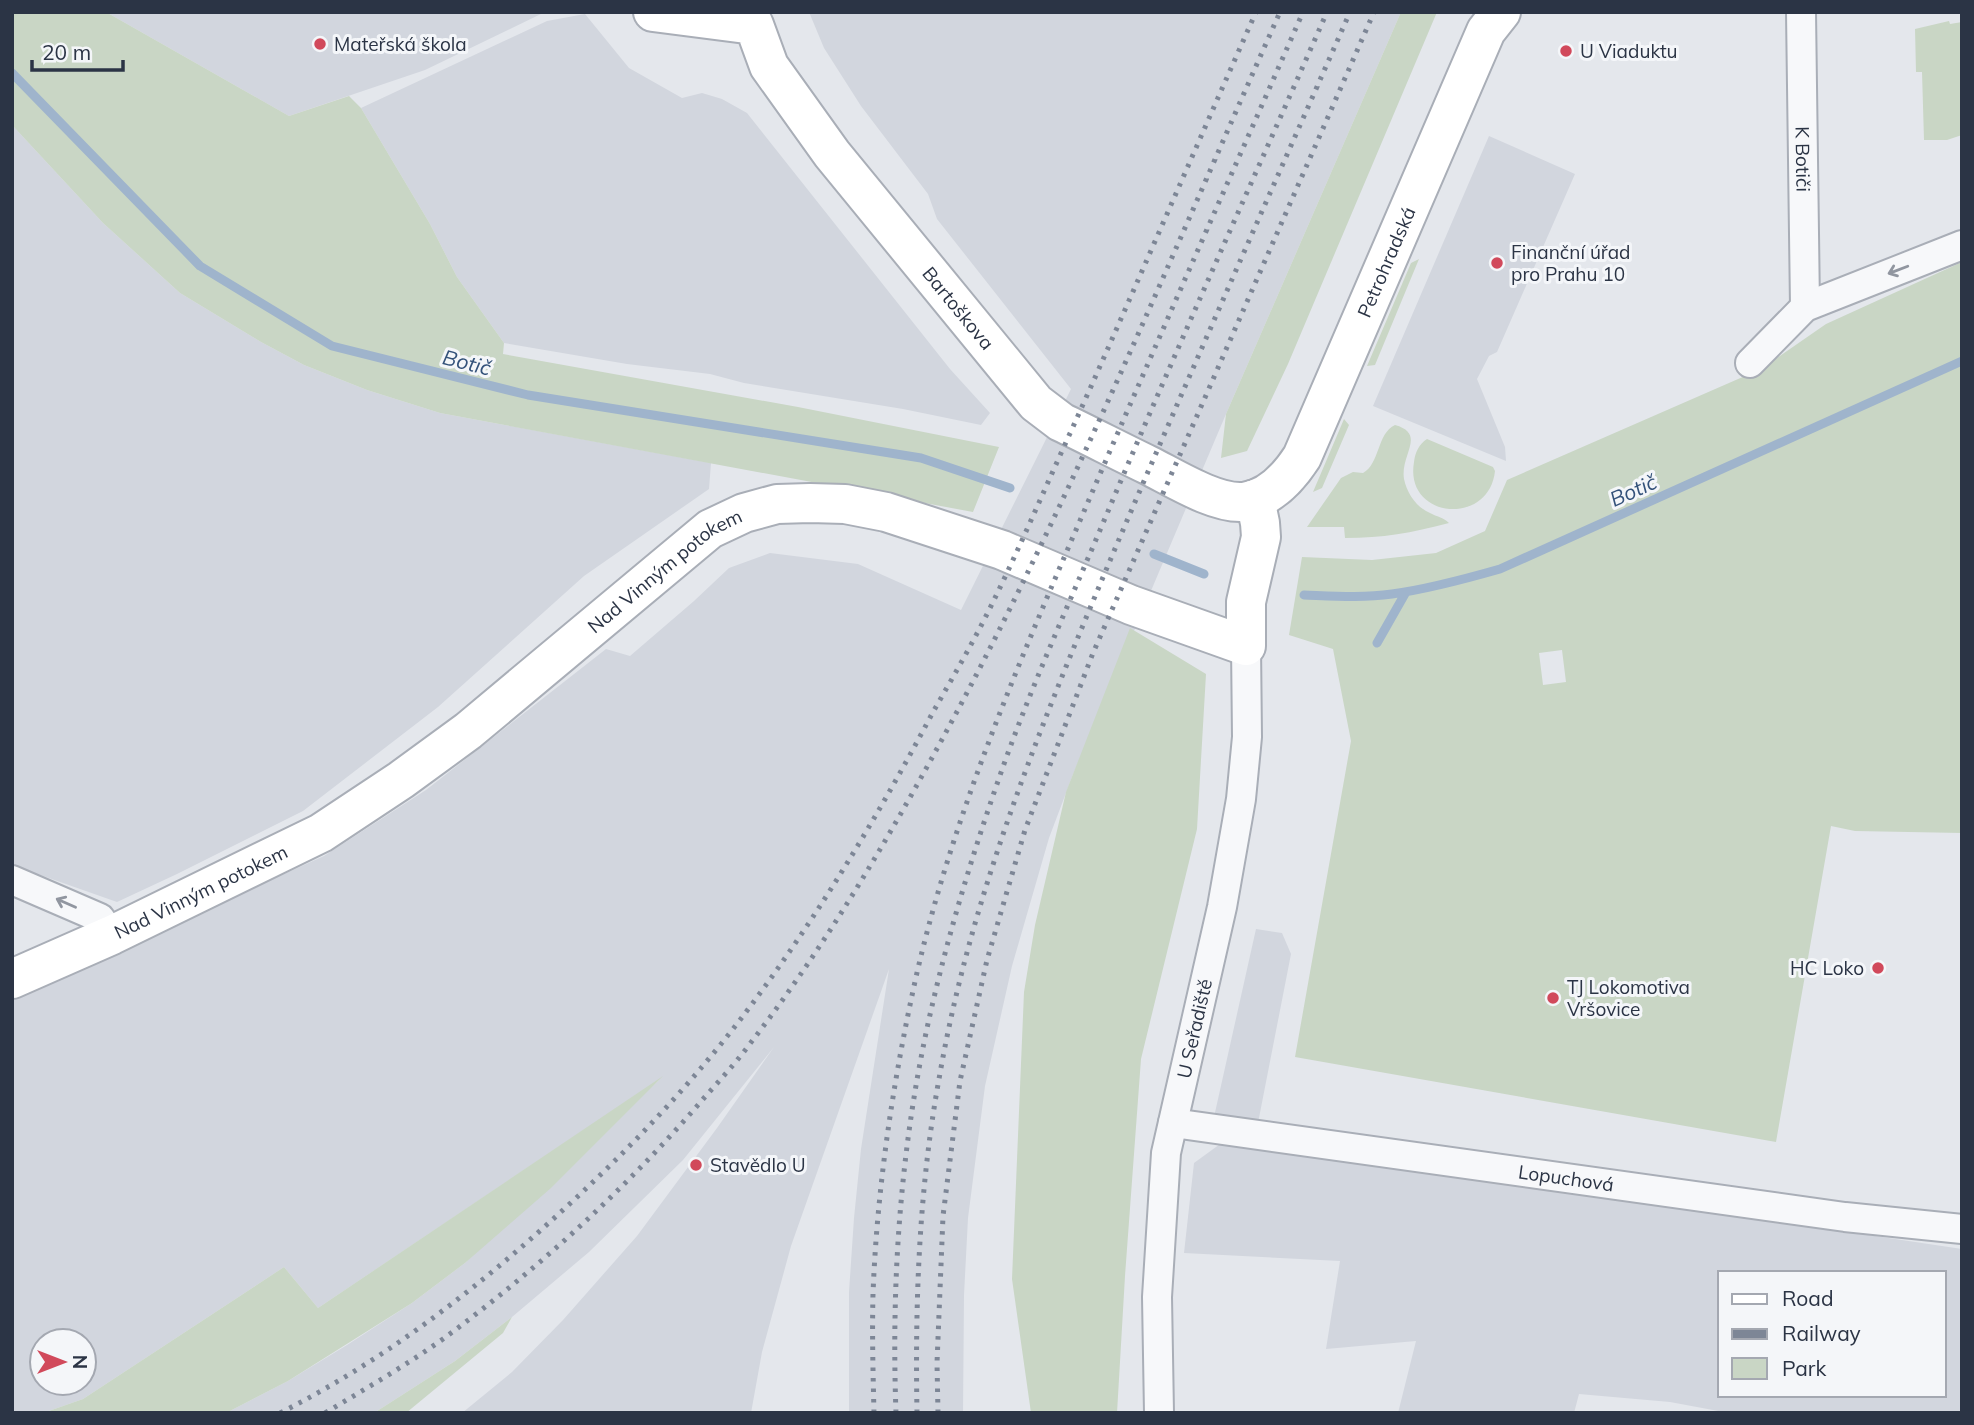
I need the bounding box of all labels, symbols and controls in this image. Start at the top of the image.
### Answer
scale bar [32,28,122,72]
place label: Mateřská škola [334,32,467,56]
marker: Mateřská škola [312,36,328,52]
text: 20 m [42,39,91,65]
place label: U Viaduktu [1580,39,1678,63]
marker: U Viaduktu [1558,43,1574,59]
street label: K Botiči [1791,126,1815,192]
street label: Petrohradská [1352,203,1421,321]
place label: Finanční úřad pro Prahu 10 [1511,240,1630,286]
marker: Finanční úřad pro Prahu 10 [1489,255,1505,271]
street label: Bartoškova [917,262,999,355]
one-way arrow [1888,265,1910,277]
water label: Botič [440,343,494,381]
water label: Botič [1605,468,1661,512]
street label: Nad Vinným potokem [583,504,746,638]
street label: Nad Vinným potokem [110,839,291,944]
one-way arrow [56,896,77,909]
place label: HC Loko [1790,956,1864,980]
marker: HC Loko [1870,960,1886,976]
place label: TJ Lokomotiva Vršovice [1567,975,1690,1021]
street label: U Seřadiště [1171,976,1217,1081]
marker: TJ Lokomotiva Vršovice [1545,990,1561,1006]
place label: Stavědlo U [710,1153,806,1177]
marker: Stavědlo U [688,1157,704,1173]
street label: Lopuchová [1517,1159,1616,1197]
legend [1718,1271,1946,1397]
text: Road [1782,1285,1833,1311]
text: Railway [1782,1320,1861,1346]
north arrow [28,1327,98,1397]
text: N [68,1355,92,1369]
text: Park [1782,1355,1826,1381]

